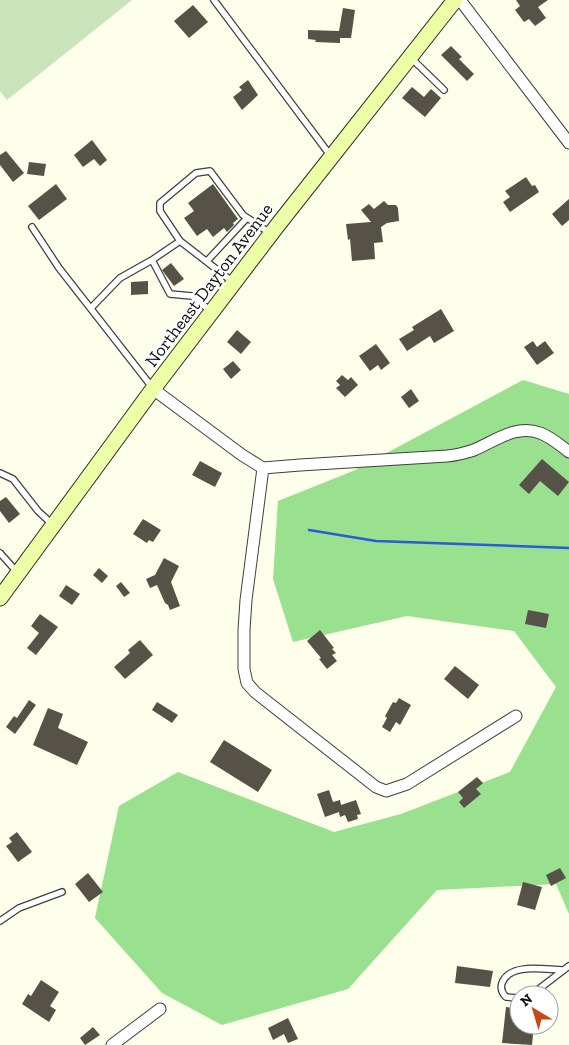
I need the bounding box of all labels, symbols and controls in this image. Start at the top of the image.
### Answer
street label: Northeast Dayton Avenue [140,199,278,371]
north arrow [509,985,559,1035]
text: N [517,990,536,1010]

